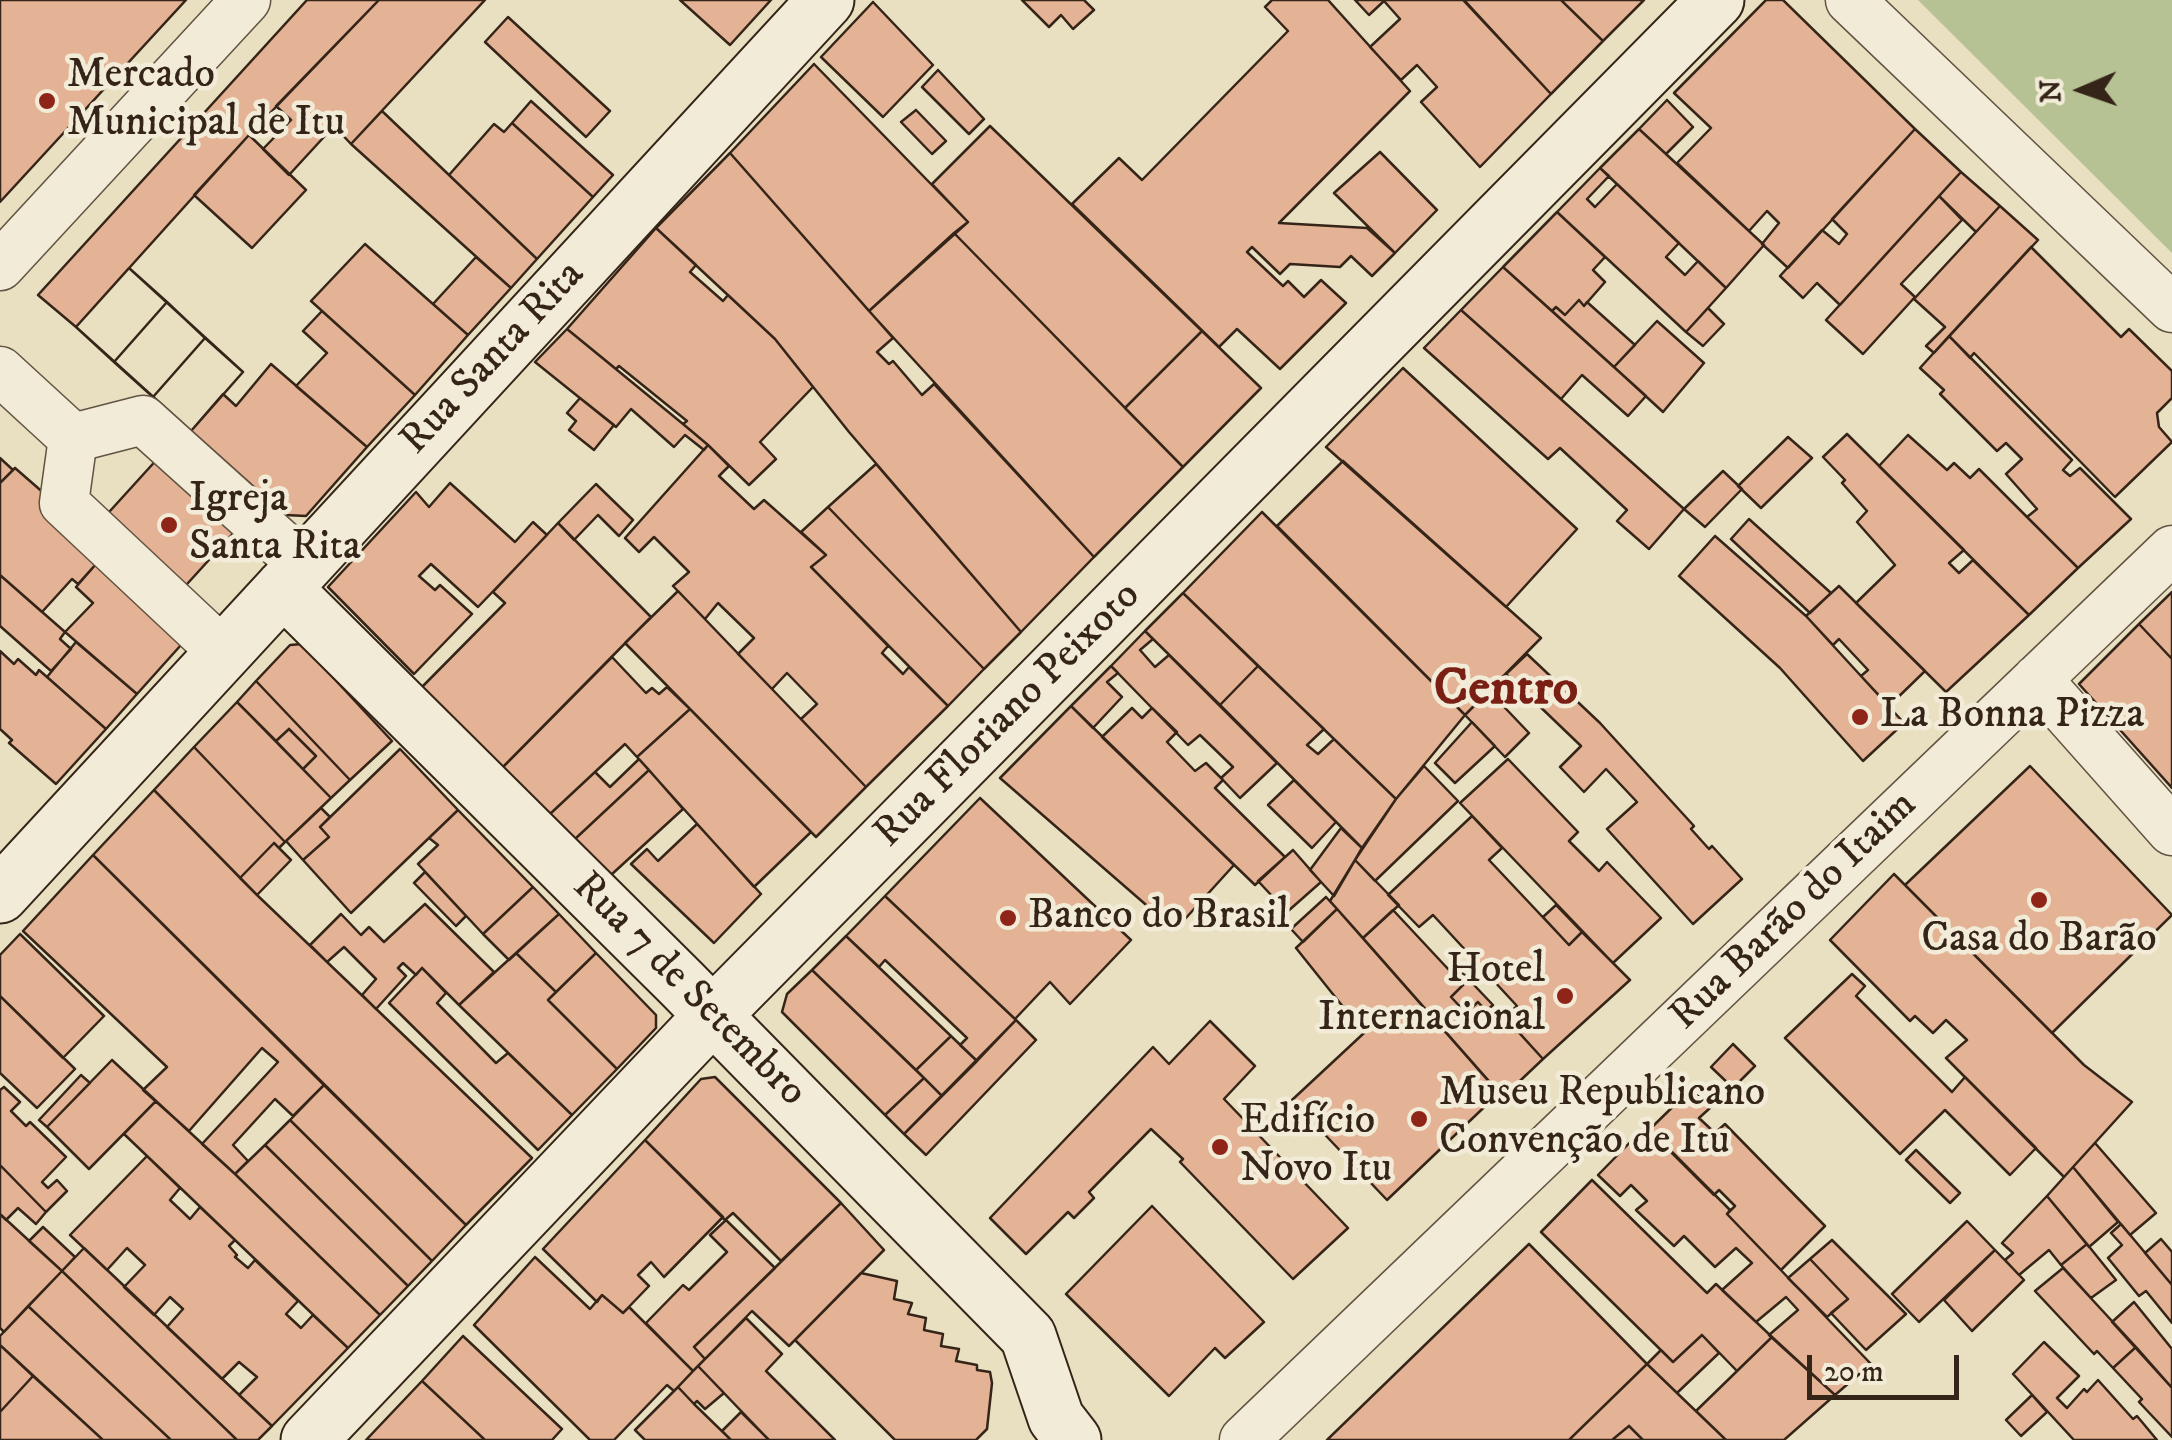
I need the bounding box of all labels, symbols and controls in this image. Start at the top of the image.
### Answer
north arrow [2032,40,2132,140]
place label: Mercado Municipal de Itu [67,52,345,150]
text: N [2034,79,2069,103]
marker: Mercado Municipal de Itu [36,90,58,112]
street label: Rua Santa Rita [391,252,597,466]
place label: Igreja Santa Rita [189,476,361,574]
marker: Igreja Santa Rita [158,514,180,536]
street label: Rua Floriano Peixoto [865,572,1153,860]
district label: Centro [1434,661,1578,723]
place label: La Bonna Pizza [1880,692,2144,742]
marker: La Bonna Pizza [1849,706,1871,728]
street label: Rua Barão do Itaim [1661,782,1929,1042]
street label: Rua 7 de Setembro [560,863,816,1119]
marker: Casa do Barão [2028,889,2050,911]
place label: Banco do Brasil [1028,893,1289,943]
marker: Banco do Brasil [997,907,1019,929]
place label: Casa do Barão [1921,916,2157,966]
place label: Hotel Internacional [1318,947,1545,1046]
marker: Hotel Internacional [1554,985,1576,1007]
place label: Museu Republicano Convenção de Itu [1439,1070,1765,1168]
place label: Edifício Novo Itu [1240,1098,1392,1196]
marker: Museu Republicano Convenção de Itu [1408,1108,1430,1130]
marker: Edifício Novo Itu [1209,1136,1231,1158]
scale bar [1812,1335,1964,1397]
text: 20 m [1824,1354,1884,1391]

